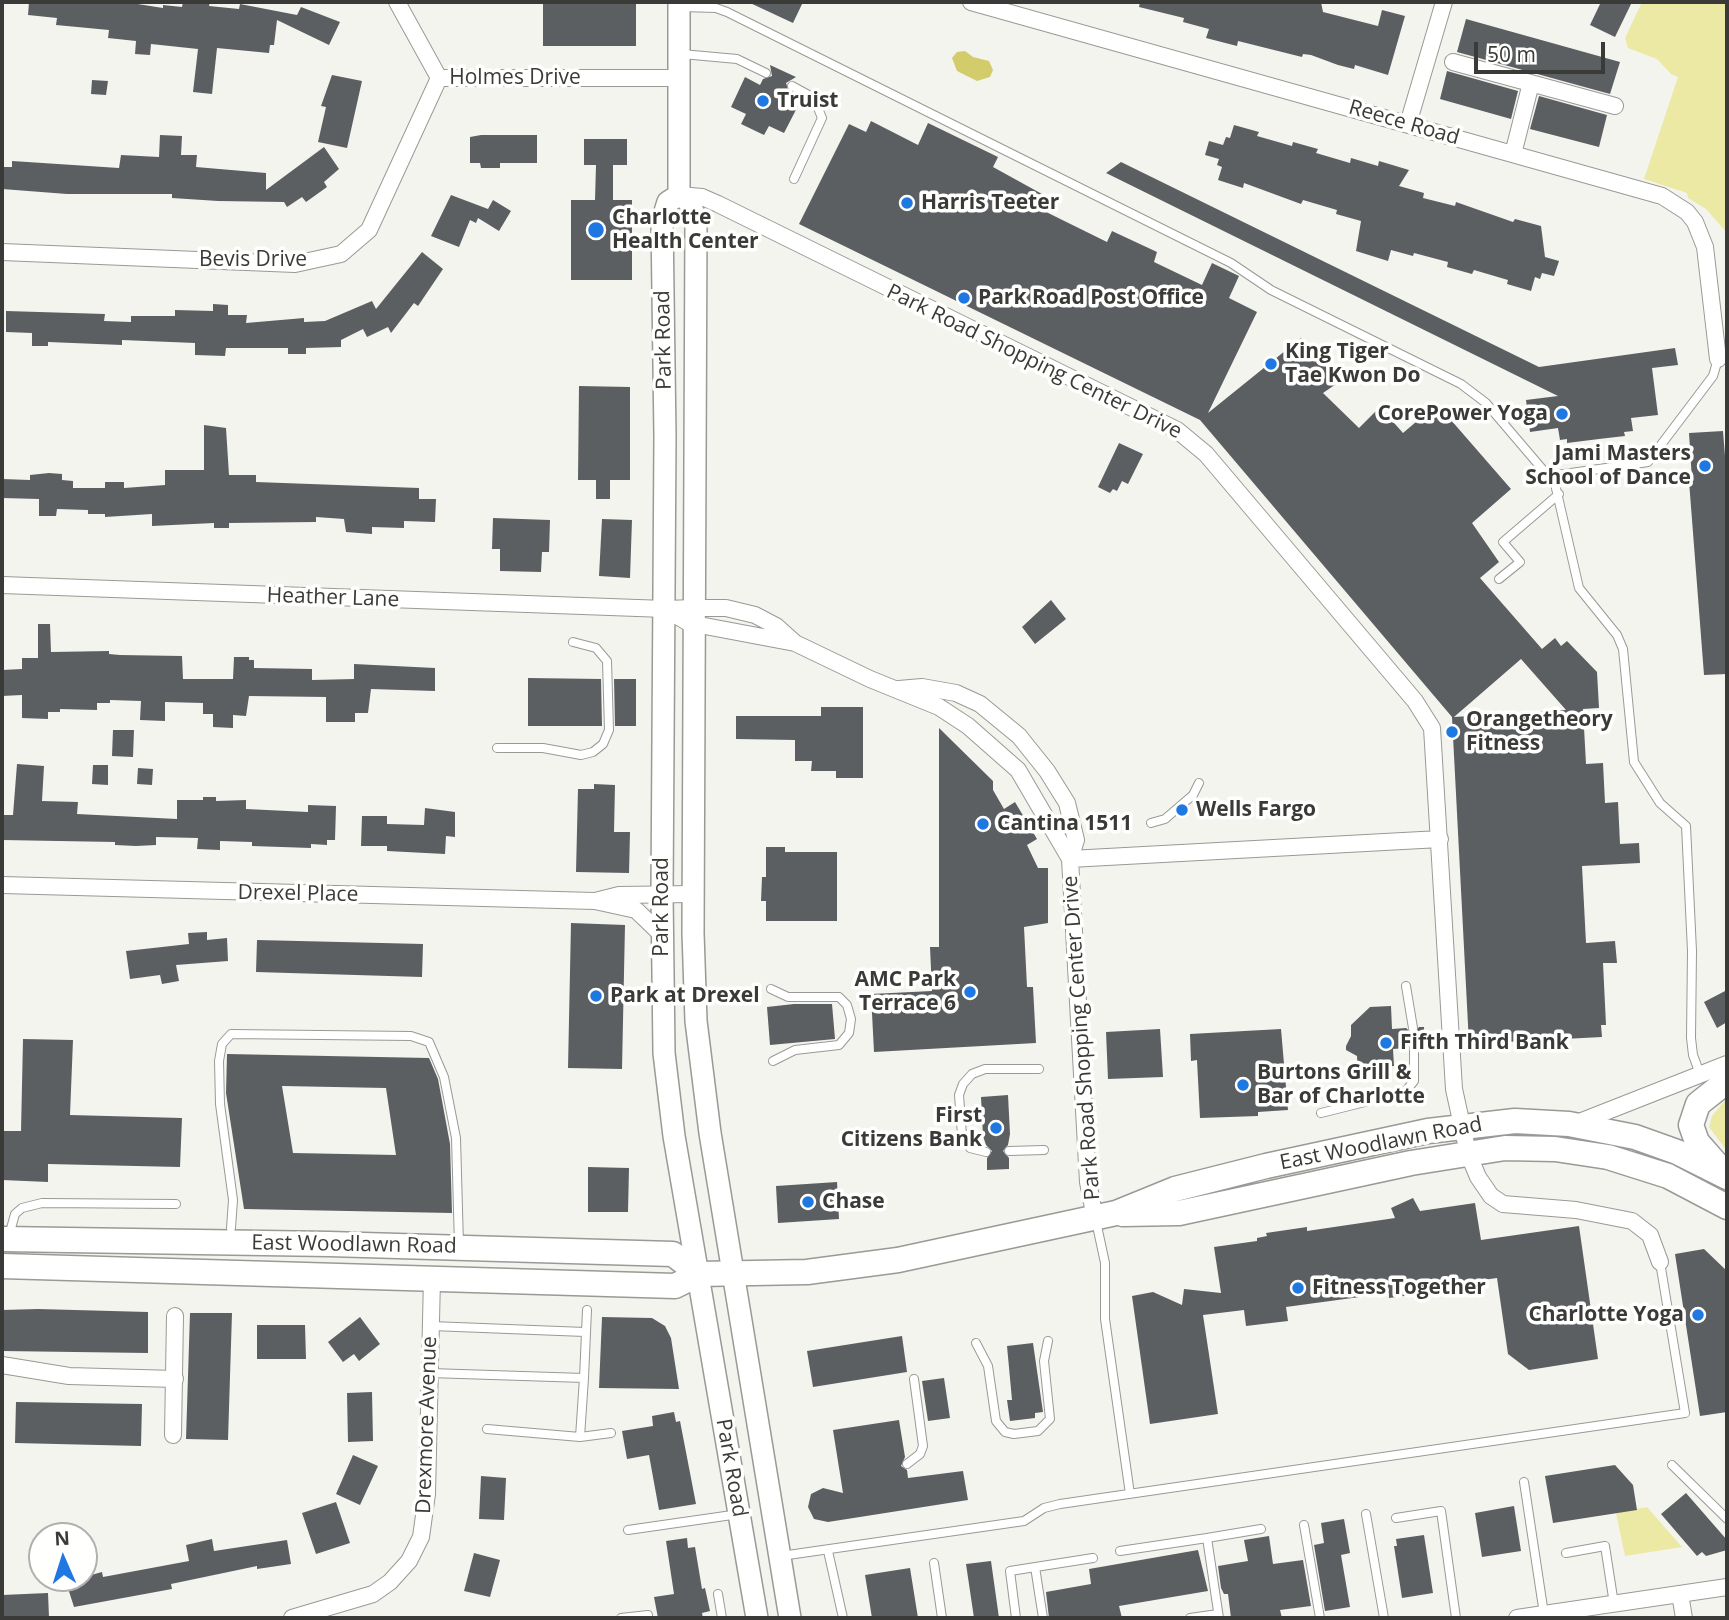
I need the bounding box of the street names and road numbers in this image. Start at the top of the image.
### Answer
street label: Holmes Drive [449,65,581,91]
street label: Reece Road [1346,95,1462,151]
street label: Bevis Drive [199,247,307,273]
street label: Park Road Shopping Center Drive [882,279,1186,445]
street label: Park Road [651,290,677,390]
street label: Heather Lane [266,583,400,613]
street label: Park Road [649,857,675,957]
street label: Park Road Shopping Center Drive [1058,875,1106,1201]
street label: Drexel Place [237,880,359,908]
street label: East Woodlawn Road [1278,1112,1484,1176]
street label: East Woodlawn Road [251,1231,457,1259]
street label: Drexmore Avenue [411,1336,443,1514]
street label: Park Road [710,1417,752,1519]

